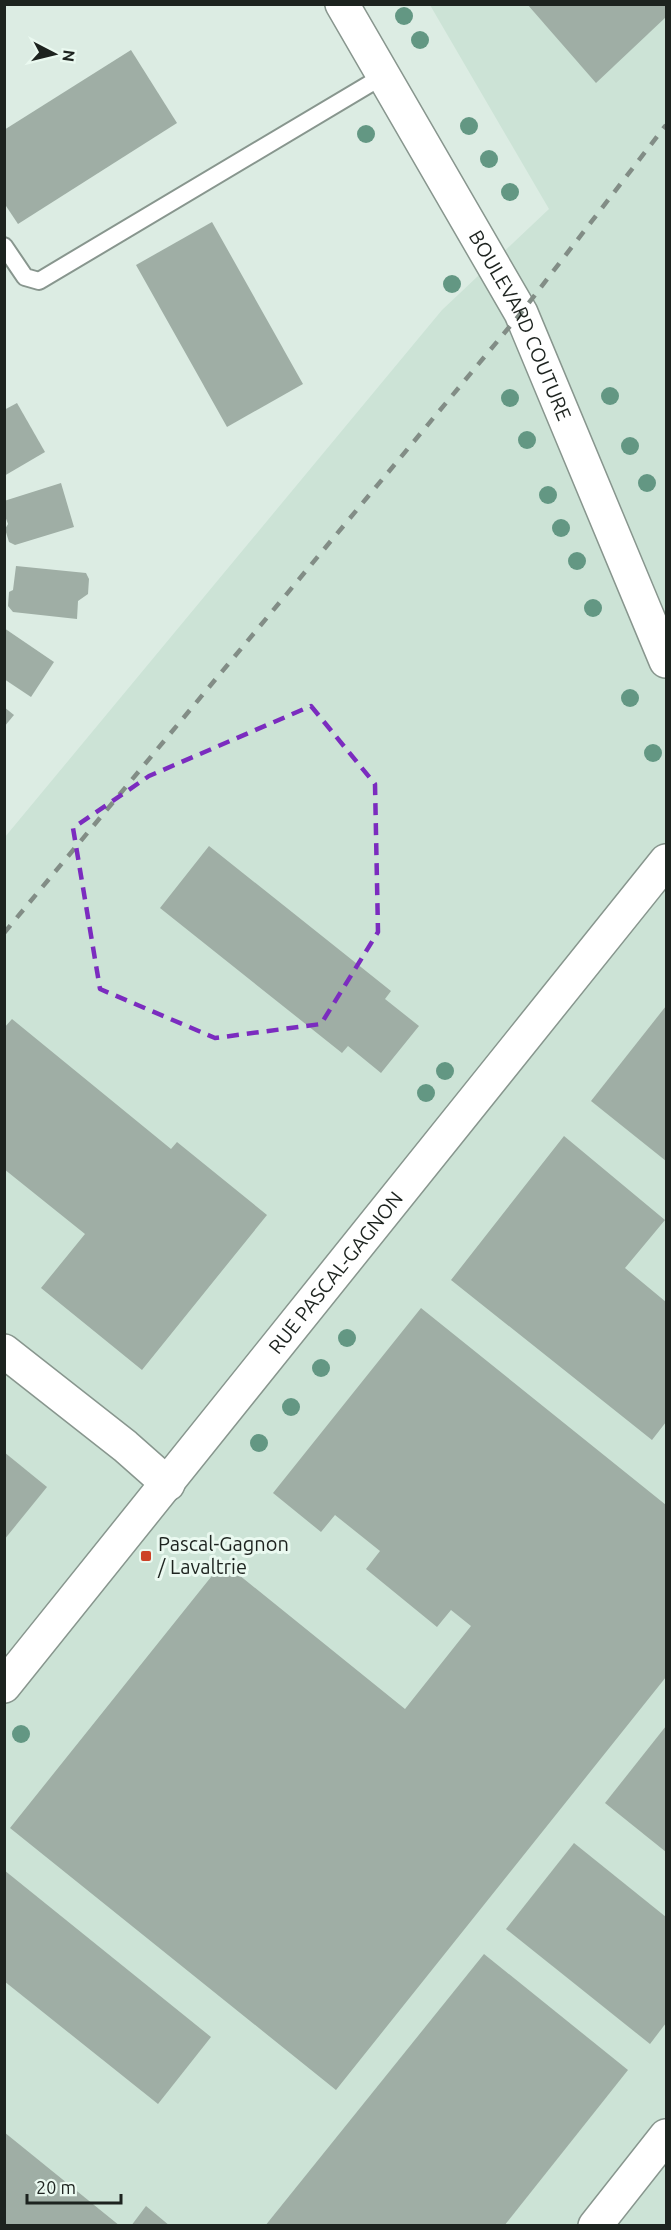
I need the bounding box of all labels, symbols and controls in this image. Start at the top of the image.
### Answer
north arrow [24,24,84,84]
text: N [59,49,79,63]
street label: BOULEVARD COUTURE [465,226,576,424]
street label: RUE PASCAL-GAGNON [263,1187,407,1358]
place label: Pascal-Gagnon / Lavaltrie [157,1532,289,1578]
marker: Pascal-Gagnon / Lavaltrie [139,1549,153,1563]
scale bar [27,2167,122,2205]
text: 20 m [36,2177,76,2197]

